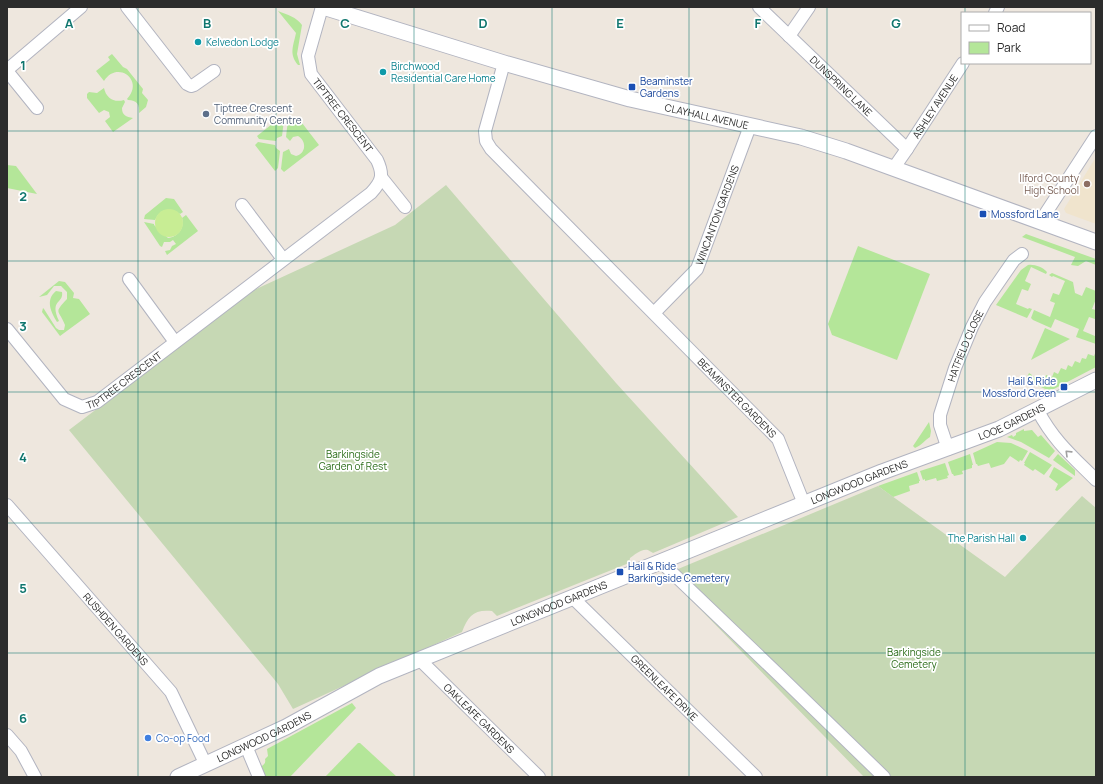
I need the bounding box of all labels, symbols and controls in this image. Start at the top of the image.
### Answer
legend [961,12,1091,64]
text: A [65,14,74,32]
text: B [203,14,211,32]
text: C [340,14,350,32]
text: D [478,14,488,32]
text: E [616,14,624,32]
text: F [755,14,762,32]
text: G [891,14,901,32]
text: Road [997,19,1025,36]
place label: Kelvedon Lodge [206,35,279,49]
marker: Kelvedon Lodge [193,37,203,47]
text: Park [997,39,1022,56]
street label: DUNSPRING LANE [807,53,876,119]
text: 1 [20,56,26,74]
place label: Birchwood Residential Care Home [391,59,496,85]
marker: Birchwood Residential Care Home [378,67,388,77]
street label: ASHLEY AVENUE [909,71,961,141]
place label: Beaminster Gardens [640,74,693,100]
street label: TIPTREE CRESCENT [310,75,376,155]
marker: Beaminster Gardens [627,82,637,92]
street label: CLAYHALL AVENUE [663,100,750,132]
place label: Tiptree Crescent Community Centre [214,101,302,127]
marker: Tiptree Crescent Community Centre [201,109,211,119]
street label: WINCANTON GARDENS [692,163,742,267]
place label: Ilford County High School [1020,171,1080,197]
marker: Ilford County High School [1082,179,1092,189]
text: 2 [19,187,27,205]
place label: Mossford Lane [991,207,1059,221]
marker: Mossford Lane [978,209,988,219]
street label: HATFIELD CLOSE [944,307,987,383]
text: 3 [19,317,27,335]
street label: TIPTREE CRESCENT [84,348,165,412]
street label: BEAMINSTER GARDENS [695,355,780,441]
place label: Hail & Ride Mossford Green [983,374,1056,400]
marker: Hail & Ride Mossford Green [1059,382,1069,392]
street label: LOOE GARDENS [976,400,1047,443]
park label: Barkingside Garden of Rest [319,447,387,473]
text: 4 [19,448,27,466]
one-way arrow [1065,450,1073,458]
street label: LONGWOOD GARDENS [809,456,909,507]
place label: The Parish Hall [948,531,1015,545]
marker: The Parish Hall [1018,533,1028,543]
place label: Hail & Ride Barkingside Cemetery [628,559,730,585]
marker: Hail & Ride Barkingside Cemetery [615,567,625,577]
street label: LONGWOOD GARDENS [508,577,609,629]
text: 5 [19,579,27,597]
street label: RUSHDEN GARDENS [80,590,152,668]
park label: Barkingside Cemetery [887,645,941,671]
street label: GREENLEAFE DRIVE [628,651,701,724]
street label: OAKLEAFE GARDENS [441,680,518,756]
street label: LONGWOOD GARDENS [214,708,314,765]
text: 6 [19,709,27,727]
place label: Co-op Food [156,731,210,745]
marker: Co-op Food [143,733,153,743]

